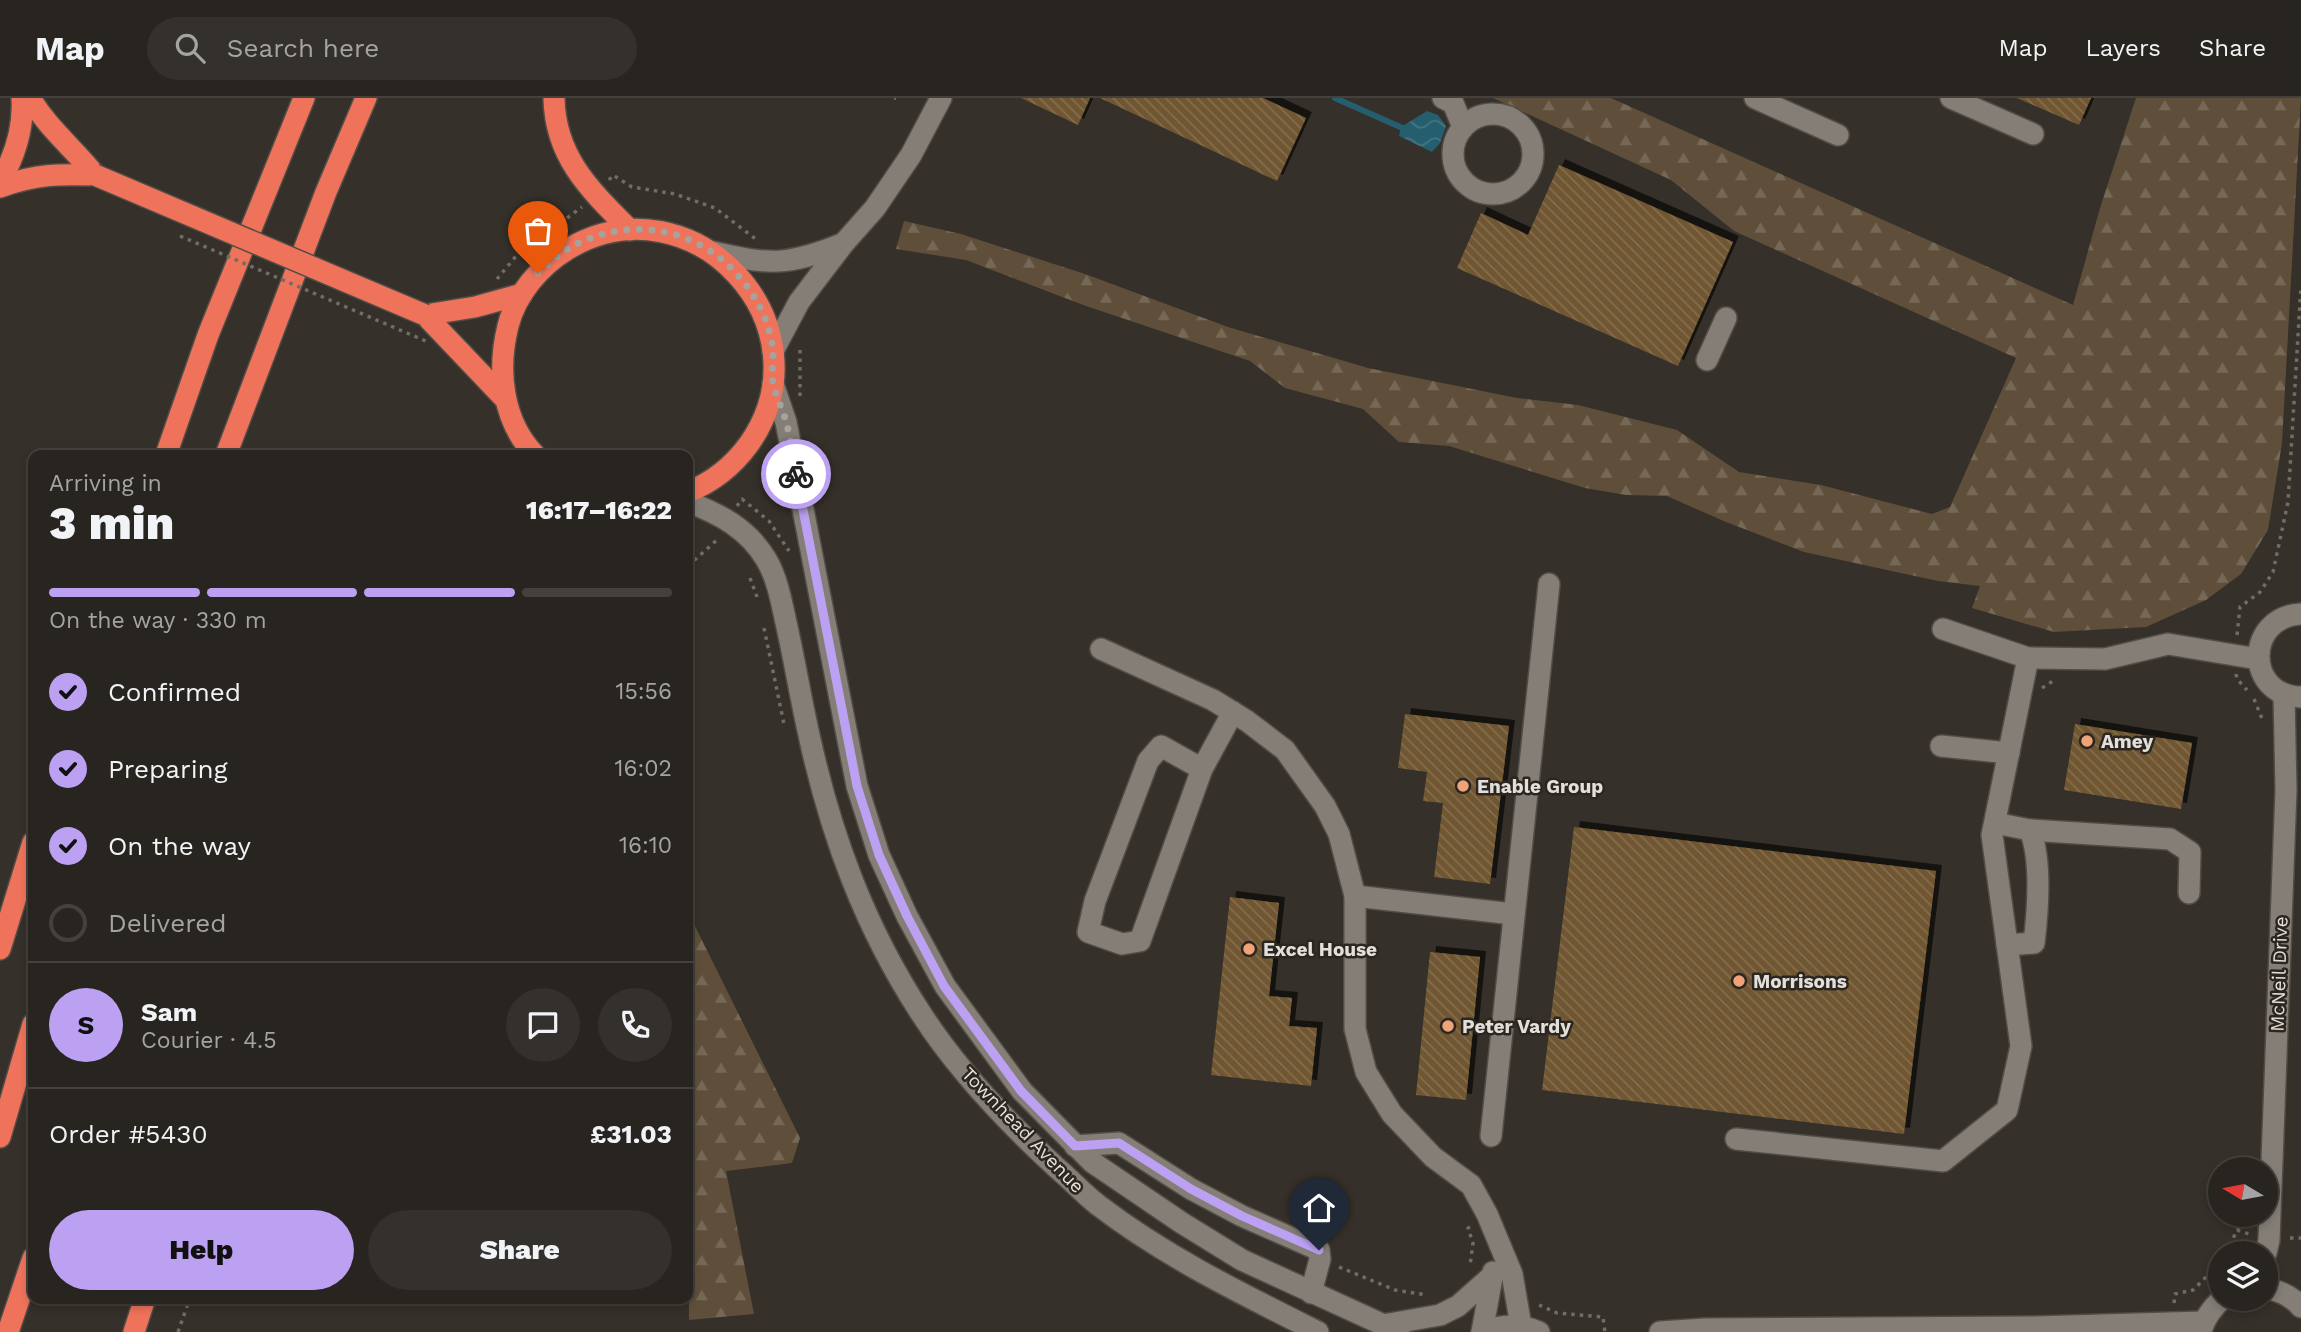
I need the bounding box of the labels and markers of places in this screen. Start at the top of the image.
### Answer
pin [508,201,568,273]
place label: Amey [2101,730,2153,753]
marker: Amey [2079,733,2095,749]
place label: Enable Group [1477,775,1603,798]
marker: Enable Group [1455,778,1471,794]
place label: Excel House [1263,938,1377,961]
marker: Excel House [1241,941,1257,957]
place label: Morrisons [1753,970,1847,993]
marker: Morrisons [1731,973,1747,989]
place label: Peter Vardy [1462,1015,1571,1038]
marker: Peter Vardy [1440,1018,1456,1034]
pin [1289,1178,1349,1250]

